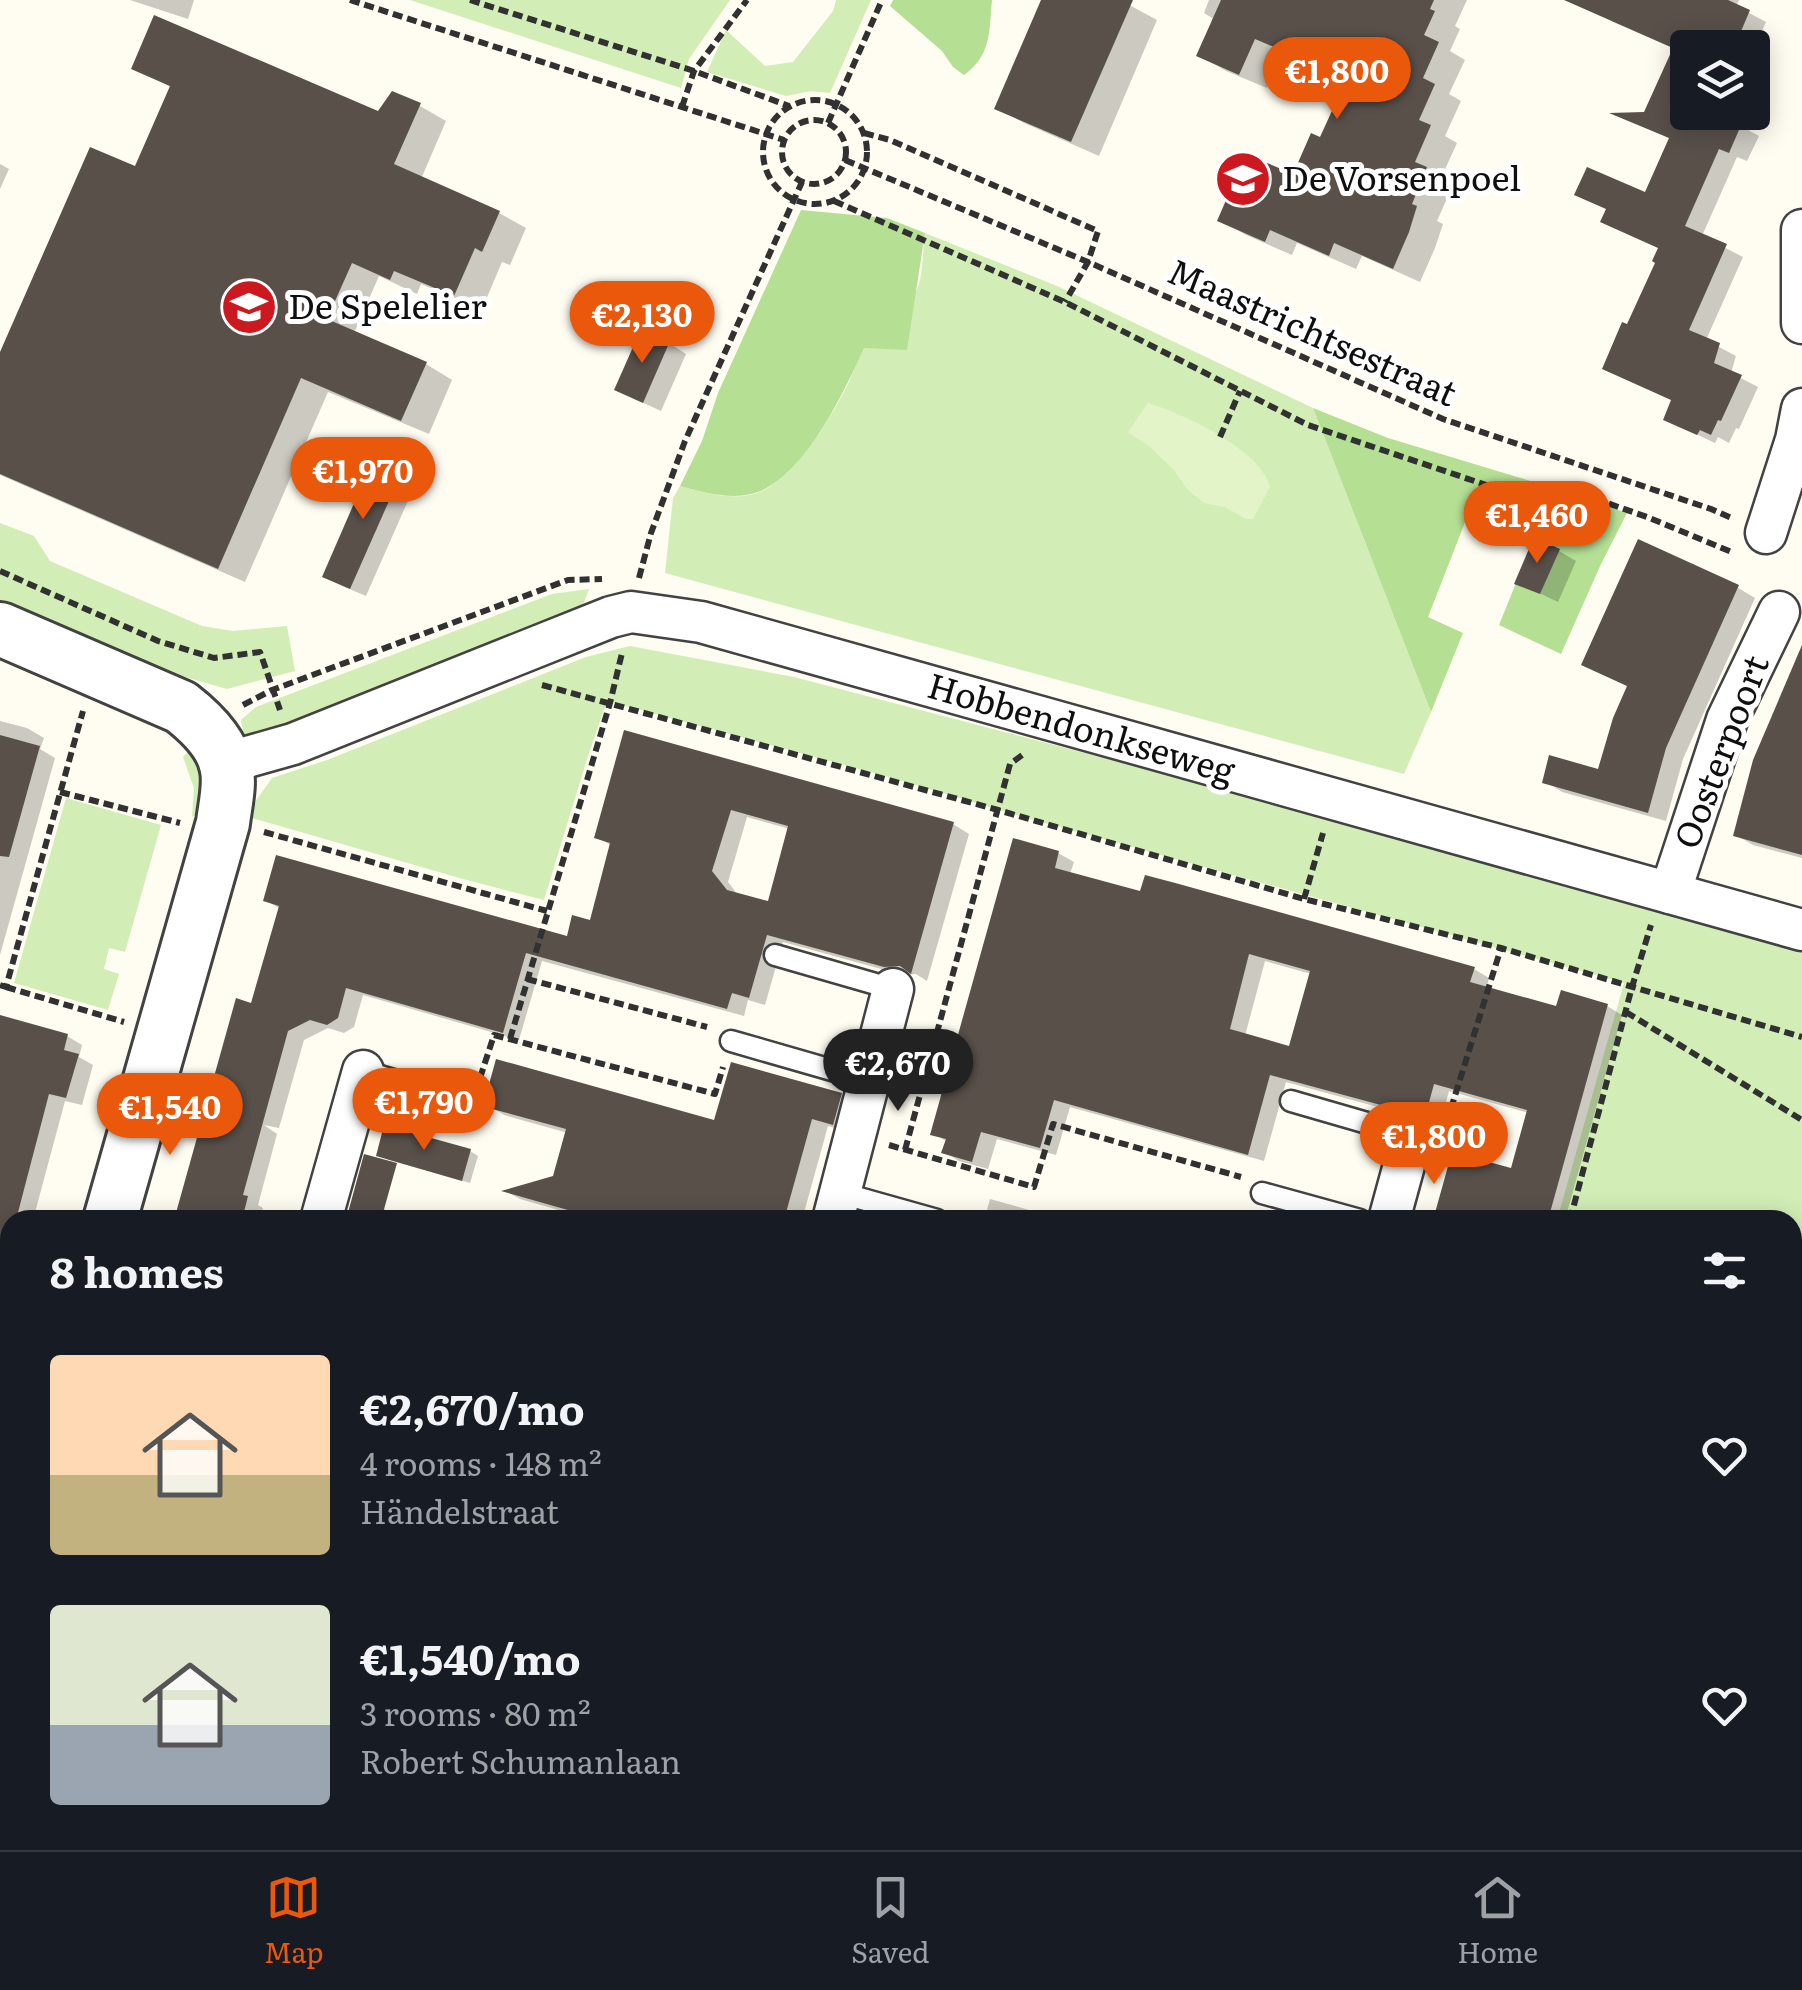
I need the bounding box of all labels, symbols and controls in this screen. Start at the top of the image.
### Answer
map controls [1670,30,1770,130]
button: layers [1670,30,1770,130]
pin: €1,800 [1256,37,1418,122]
text: €1,800 [1285,45,1389,93]
school or university icon: De Vorsenpoel [1213,149,1273,209]
place label: De Vorsenpoel [1282,150,1521,202]
street label: Maastrichtsestraat [1160,243,1466,417]
school or university icon: De Spelelier [219,277,279,337]
place label: De Spelelier [288,278,487,330]
pin: €2,130 [561,281,723,366]
text: €2,130 [592,289,692,337]
pin: €1,970 [282,437,444,522]
text: €1,970 [312,445,414,493]
pin: €1,460 [1456,481,1618,566]
text: €1,460 [1486,489,1588,537]
street label: Oosterpoort [1658,647,1780,855]
street label: Hobbendonkseweg [922,657,1242,795]
pin: €2,670 [817,1029,979,1114]
text: €2,670 [845,1037,951,1085]
pin: €1,790 [343,1068,505,1153]
pin: €1,540 [89,1073,251,1158]
text: €1,790 [374,1076,474,1124]
text: €1,540 [119,1081,221,1129]
pin: €1,800 [1353,1102,1515,1187]
text: €1,800 [1382,1110,1486,1158]
text: 8 homes [50,1239,224,1301]
icon: filters [1697,1243,1752,1298]
text: €2,670/mo [360,1376,585,1438]
icon: home [130,1395,250,1515]
icon: heart [1697,1428,1752,1483]
text: 4 rooms · 148 m² [360,1438,602,1486]
text: Händelstraat [360,1486,559,1534]
text: €1,540/mo [360,1626,581,1688]
icon: home [130,1645,250,1765]
icon: heart [1697,1678,1752,1733]
text: 3 rooms · 80 m² [360,1688,591,1736]
text: Robert Schumanlaan [360,1736,681,1784]
tab: Map [264,1870,324,1972]
tab: Saved [851,1870,929,1972]
tab: Home [1457,1870,1538,1972]

